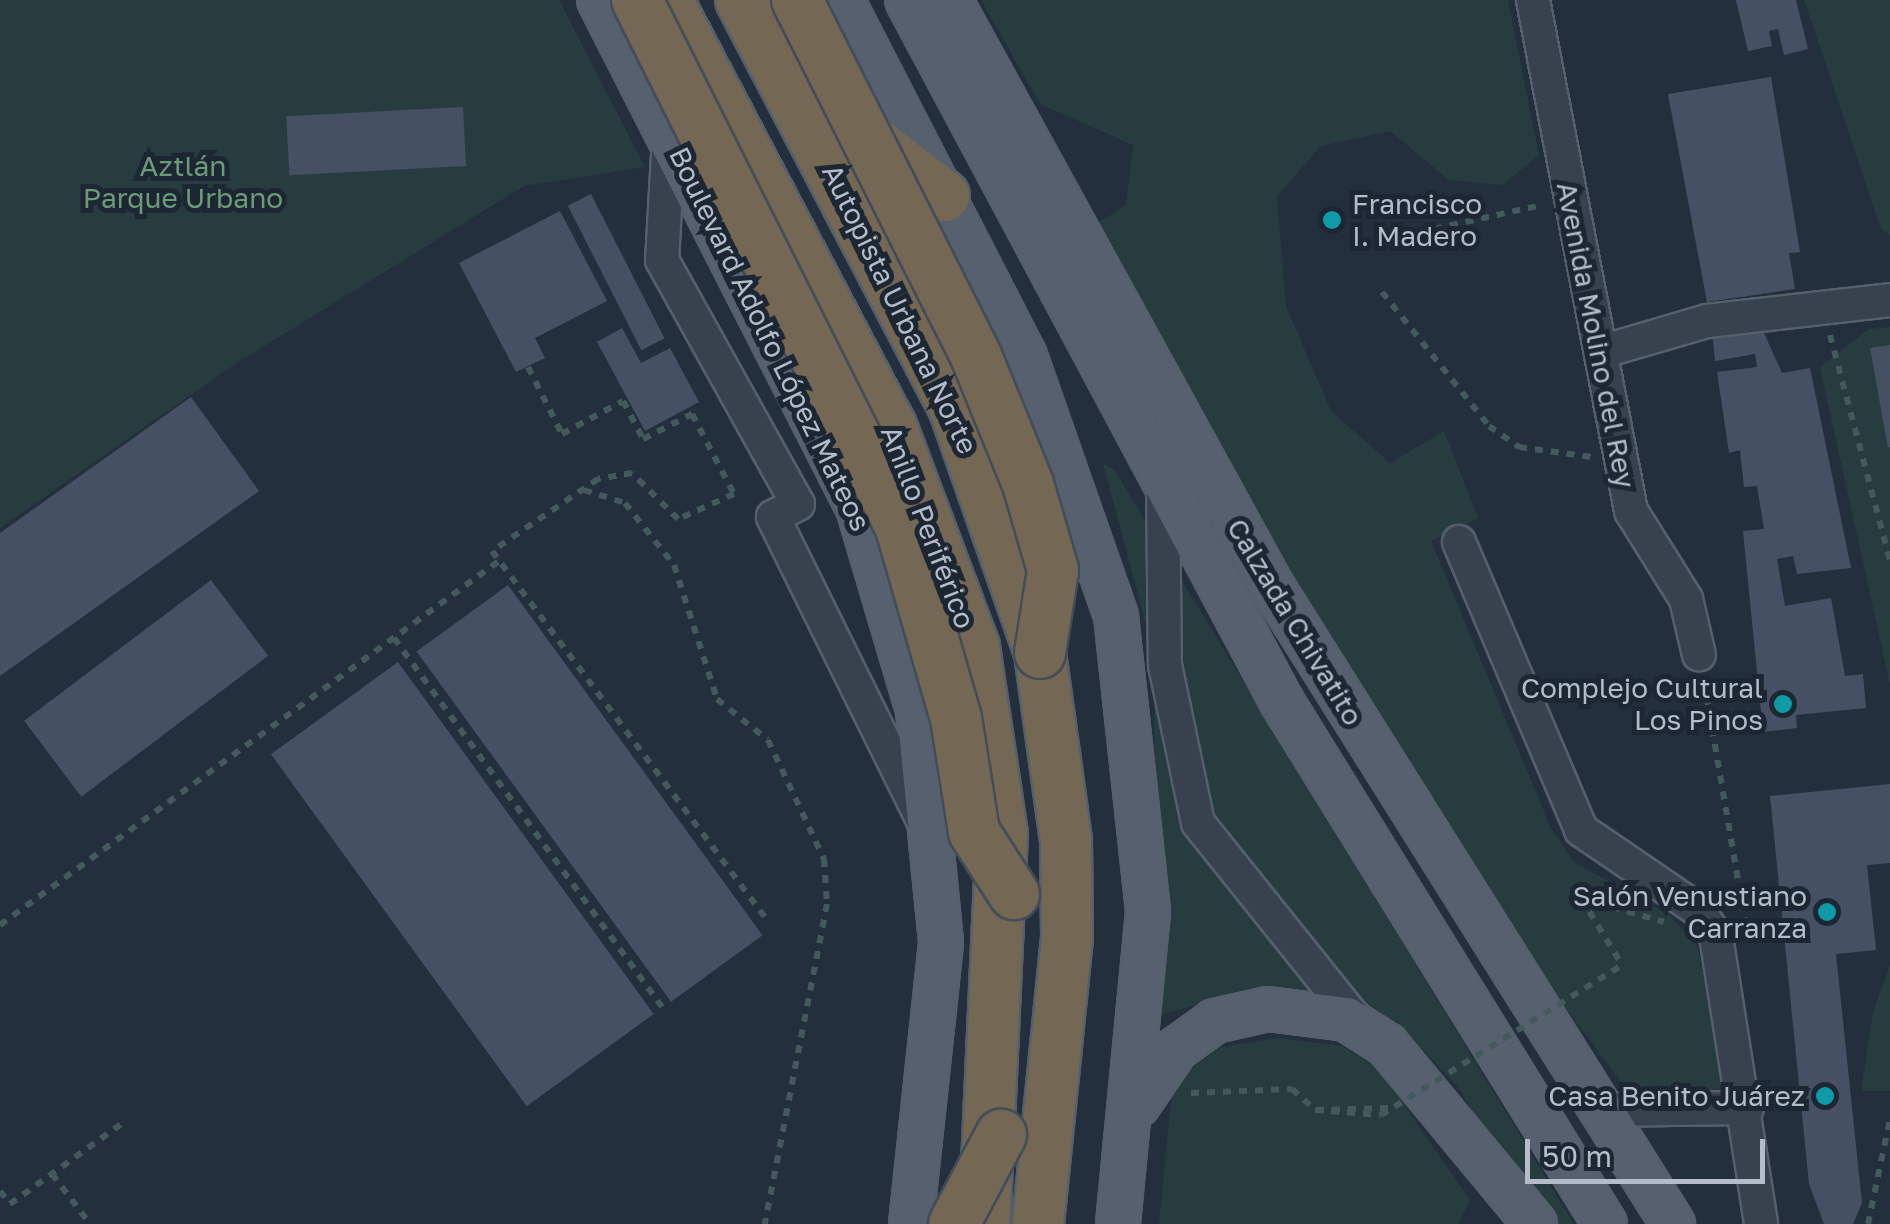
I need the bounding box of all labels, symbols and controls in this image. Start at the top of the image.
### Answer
street label: Boulevard Adolfo López Mateos [662,142,878,536]
park label: Aztlán Parque Urbano [83,149,283,215]
street label: Autopista Urbana Norte [815,159,985,459]
street label: Avenida Molino del Rey [1550,179,1642,491]
place label: Francisco I. Madero [1352,187,1482,253]
marker: Francisco I. Madero [1321,209,1343,231]
street label: Anillo Periférico [874,421,982,633]
street label: Calzada Chivatito [1220,513,1370,731]
place label: Complejo Cultural Los Pinos [1521,671,1763,737]
marker: Complejo Cultural Los Pinos [1772,693,1794,715]
place label: Salón Venustiano Carranza [1573,879,1807,945]
marker: Salón Venustiano Carranza [1816,901,1838,923]
place label: Casa Benito Juárez [1548,1079,1805,1113]
marker: Casa Benito Juárez [1814,1085,1836,1107]
scale bar [1530,1119,1770,1181]
text: 50 m [1542,1138,1612,1174]

